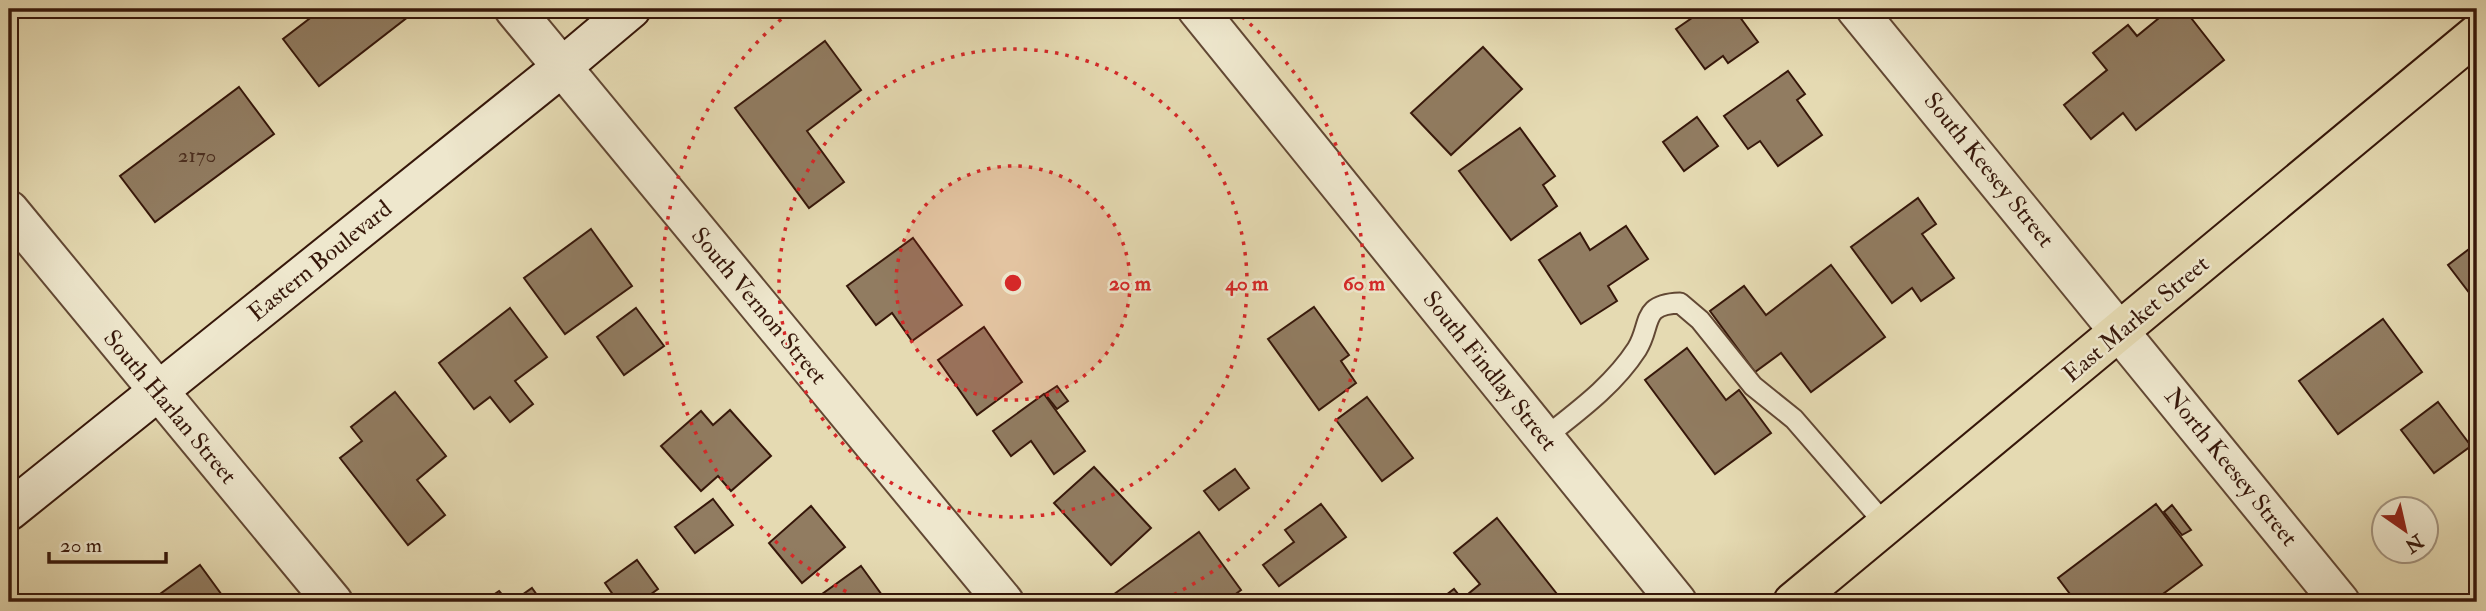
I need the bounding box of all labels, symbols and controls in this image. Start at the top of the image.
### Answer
street label: South Keesey Street [1917,86,2061,254]
house number: 2170 [178,142,216,169]
street label: Eastern Boulevard [242,193,398,328]
street label: South Vernon Street [684,221,834,391]
street label: East Market Street [2056,249,2216,389]
text: 20 m [1109,270,1152,297]
text: 40 m [1225,270,1269,297]
text: 60 m [1343,270,1386,297]
centre of rings [1001,271,1025,295]
street label: South Findlay Street [1416,285,1564,458]
street label: South Harlan Street [96,323,244,491]
street label: North Keesey Street [2158,381,2305,553]
north arrow [2370,496,2440,566]
scale bar [49,520,166,564]
text: N [2399,528,2429,559]
text: 20 m [60,532,102,559]

